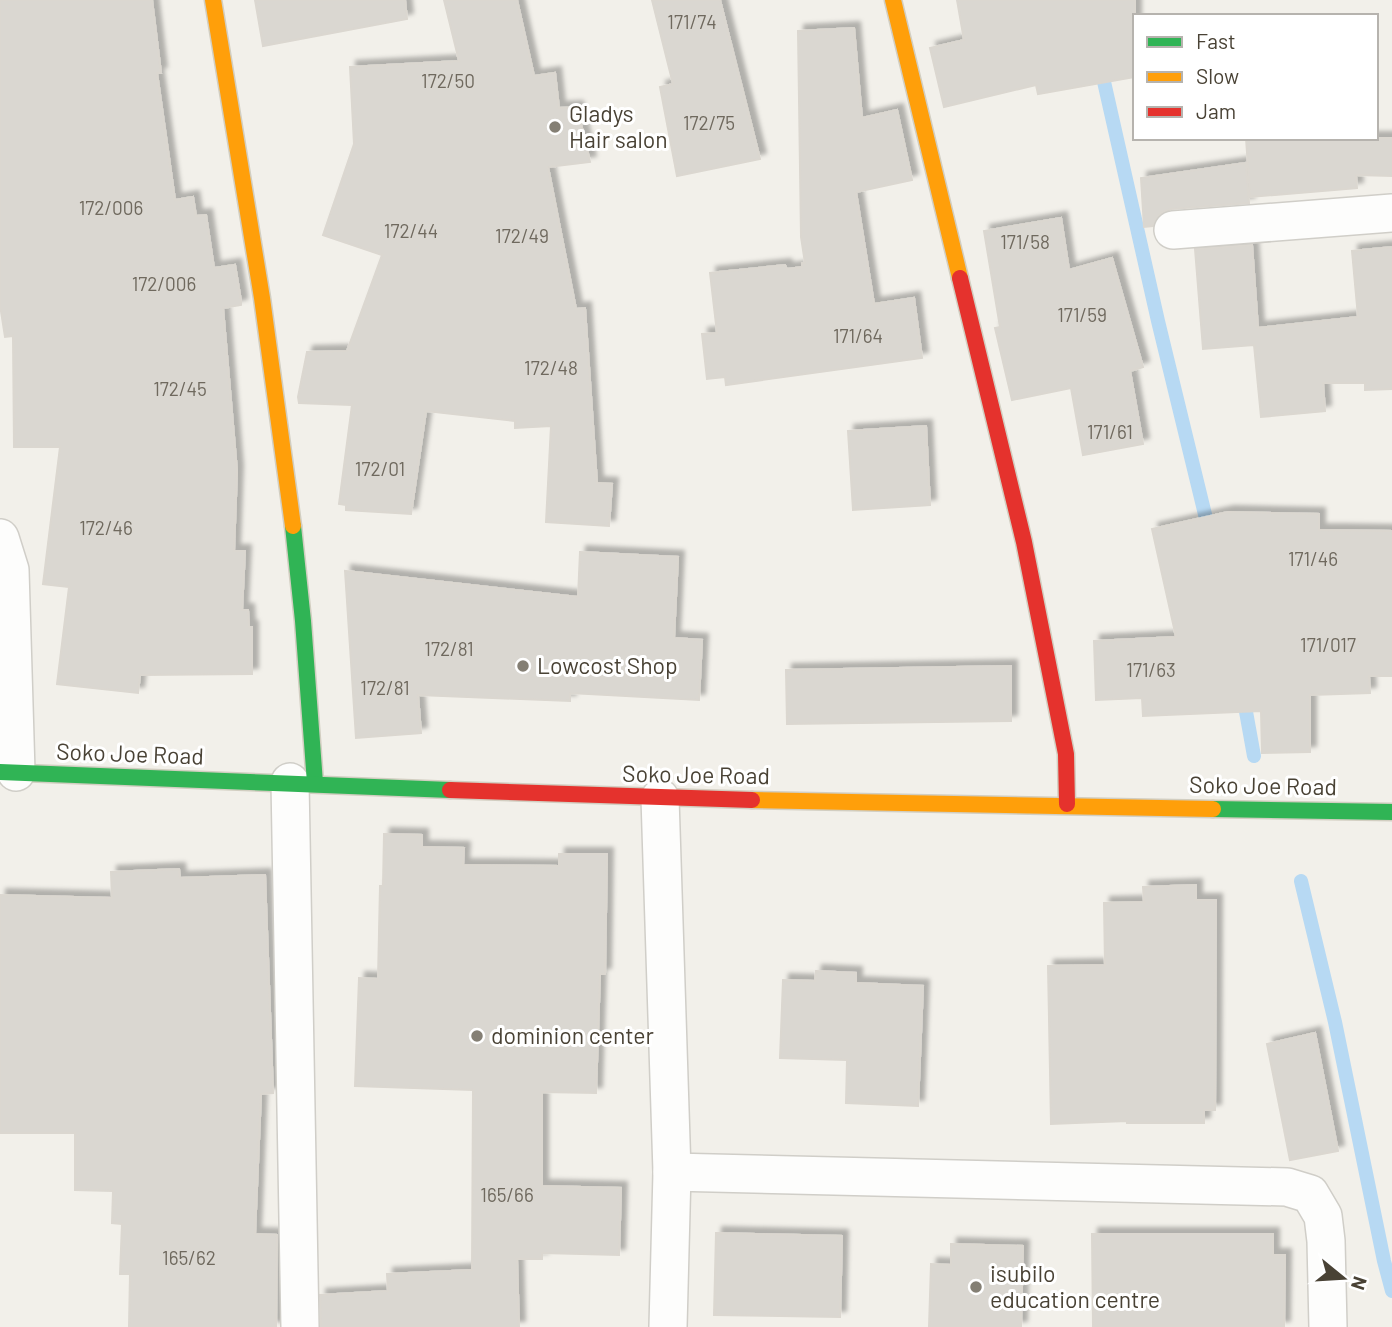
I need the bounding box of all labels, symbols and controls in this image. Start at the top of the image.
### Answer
house number: 171/74 [667,10,717,33]
legend [1133,14,1378,140]
text: Fast [1196,28,1236,53]
text: Slow [1196,63,1239,88]
house number: 172/50 [421,69,475,92]
text: Jam [1196,98,1236,123]
place label: Gladys Hair salon [569,99,668,153]
house number: 172/75 [683,111,735,134]
marker: Gladys Hair salon [547,119,563,135]
house number: 172/006 [79,196,143,219]
house number: 172/44 [384,219,438,242]
house number: 172/49 [495,224,549,247]
house number: 171/58 [1000,230,1050,253]
house number: 172/006 [132,272,196,295]
house number: 171/59 [1057,303,1107,326]
house number: 171/64 [833,324,883,347]
house number: 172/48 [524,356,578,379]
house number: 172/45 [153,377,207,400]
house number: 171/61 [1087,420,1133,443]
house number: 172/01 [355,457,405,480]
house number: 172/46 [79,516,133,539]
house number: 171/46 [1288,547,1338,570]
house number: 171/017 [1300,633,1356,656]
house number: 172/81 [424,637,474,660]
place label: Lowcost Shop [537,651,678,679]
marker: Lowcost Shop [515,658,531,674]
house number: 171/63 [1126,658,1176,681]
house number: 172/81 [360,676,410,699]
street label: Soko Joe Road [56,736,204,770]
street label: Soko Joe Road [622,759,770,789]
street label: Soko Joe Road [1189,770,1337,800]
place label: dominion center [491,1021,655,1049]
marker: dominion center [469,1028,485,1044]
house number: 165/66 [480,1183,534,1206]
north arrow [1308,1243,1378,1313]
house number: 165/62 [162,1246,216,1269]
place label: isubilo education centre [990,1259,1160,1313]
text: N [1347,1274,1373,1293]
marker: isubilo education centre [968,1279,984,1295]

